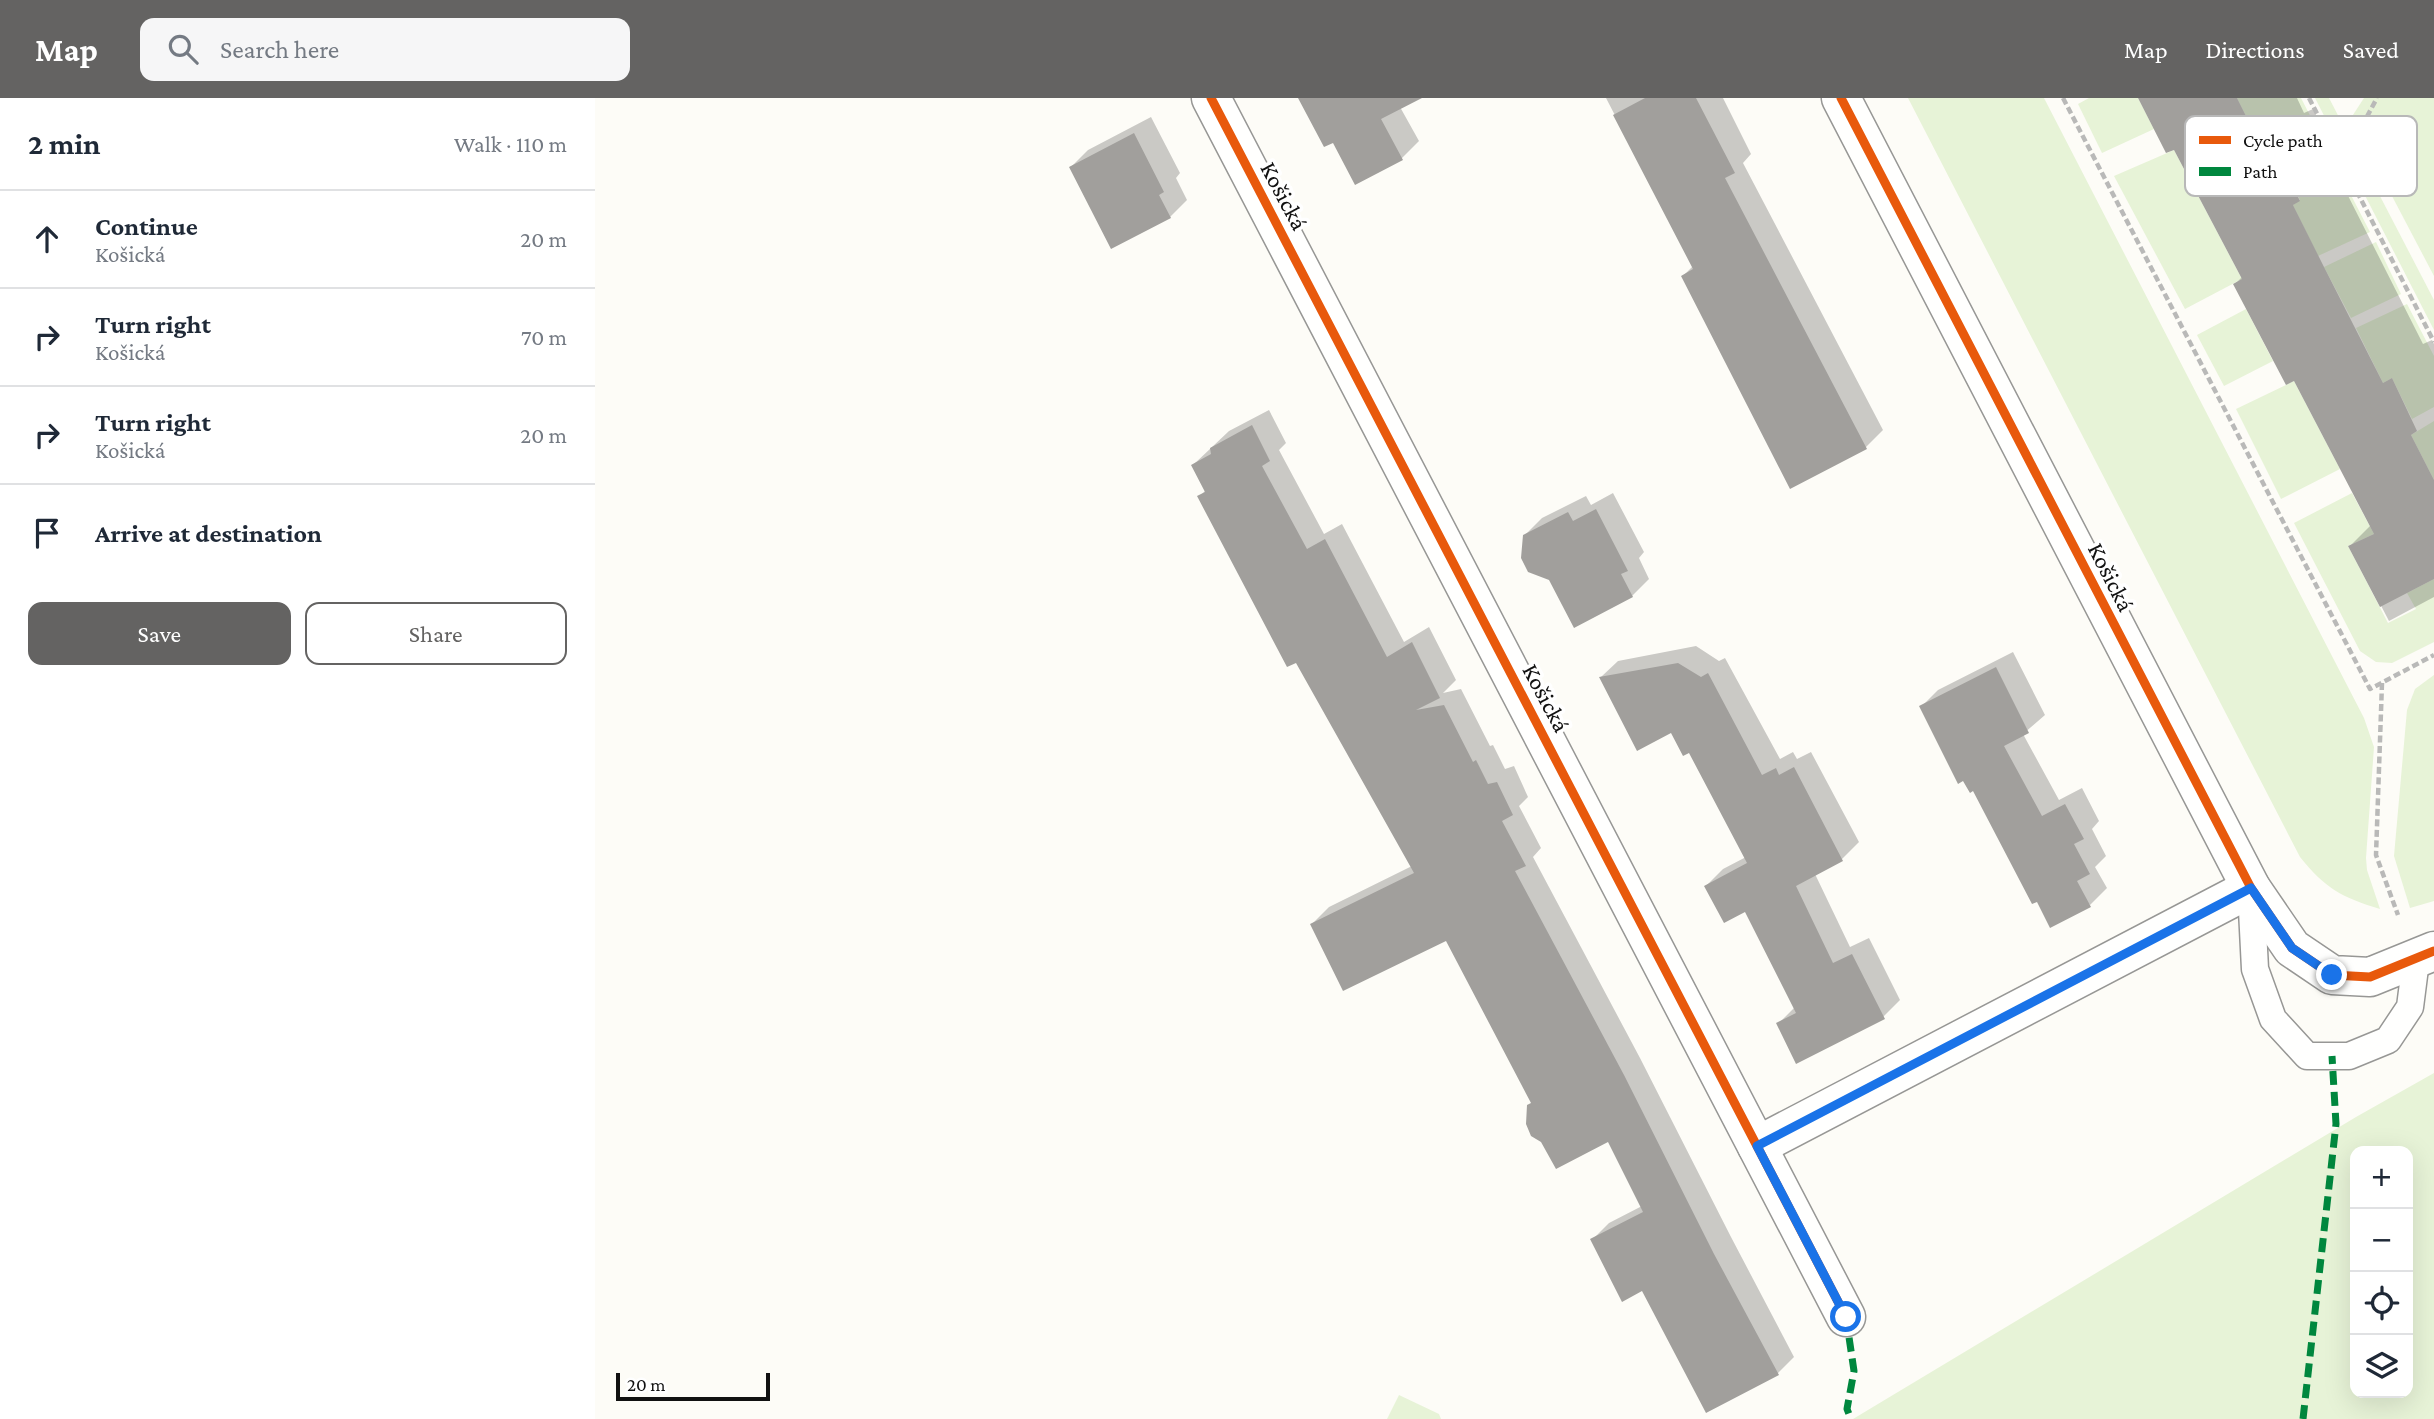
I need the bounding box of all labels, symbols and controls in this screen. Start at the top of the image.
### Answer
search box [140,18,630,81]
icon: search [164,30,202,68]
text: Map [35,31,98,68]
text: Search here [220,35,339,64]
text: Map [2124,36,2168,63]
text: Directions [2206,36,2305,63]
text: Saved [2343,36,2399,63]
legend [2185,116,2417,196]
text: 2 min [28,127,100,160]
text: Cycle path [2243,130,2323,151]
text: Walk · 110 m [454,131,567,157]
street label: Košická [1255,157,1314,235]
text: Path [2243,161,2278,182]
text: Continue [95,212,198,241]
icon: ahead [28,220,66,258]
text: 20 m [520,226,567,252]
text: Košická [95,241,165,267]
text: Turn right [95,310,211,339]
icon: right [28,318,66,356]
text: 70 m [521,324,567,350]
text: Košická [95,339,165,365]
text: Turn right [95,408,211,437]
icon: right [28,416,66,454]
text: 20 m [520,422,567,448]
text: Košická [95,437,165,463]
icon: arrive [28,514,66,552]
text: Arrive at destination [95,519,322,548]
street label: Košická [2083,538,2140,616]
button: Save [28,602,291,665]
button: Share [305,602,567,665]
street label: Košická [1517,659,1576,737]
route end [2316,959,2347,990]
map controls [2350,1146,2413,1398]
button: + [2350,1146,2413,1209]
button: − [2350,1209,2413,1272]
button: locate [2350,1272,2413,1335]
route start [1830,1301,1861,1332]
button: layers [2350,1335,2413,1398]
scale bar [616,1370,770,1402]
text: 20 m [627,1374,666,1395]

